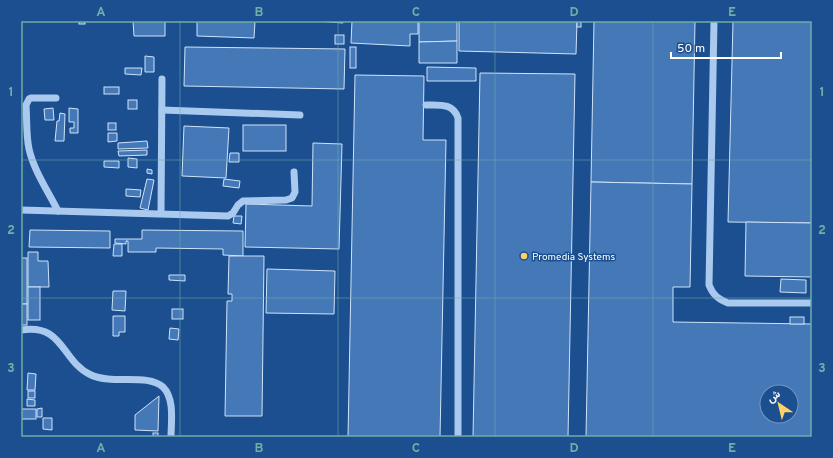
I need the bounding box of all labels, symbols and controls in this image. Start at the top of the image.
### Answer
text: A [96,5,106,21]
text: B [255,5,264,21]
text: C [412,5,420,21]
text: D [569,5,579,21]
text: E [728,5,736,21]
scale bar [671,34,781,60]
text: 50 m [677,41,705,57]
text: 1 [8,85,14,101]
text: 1 [819,85,825,101]
text: 2 [7,223,15,239]
text: 2 [818,223,826,239]
marker: Promedia Systems [519,251,529,261]
place label: Promedia Systems [532,251,616,264]
text: 3 [7,361,15,377]
text: 3 [818,361,826,377]
north arrow [759,384,799,424]
text: ش [764,387,783,406]
text: A [96,441,106,457]
text: B [255,441,264,457]
text: C [412,441,420,457]
text: D [569,441,579,457]
text: E [728,441,736,457]

